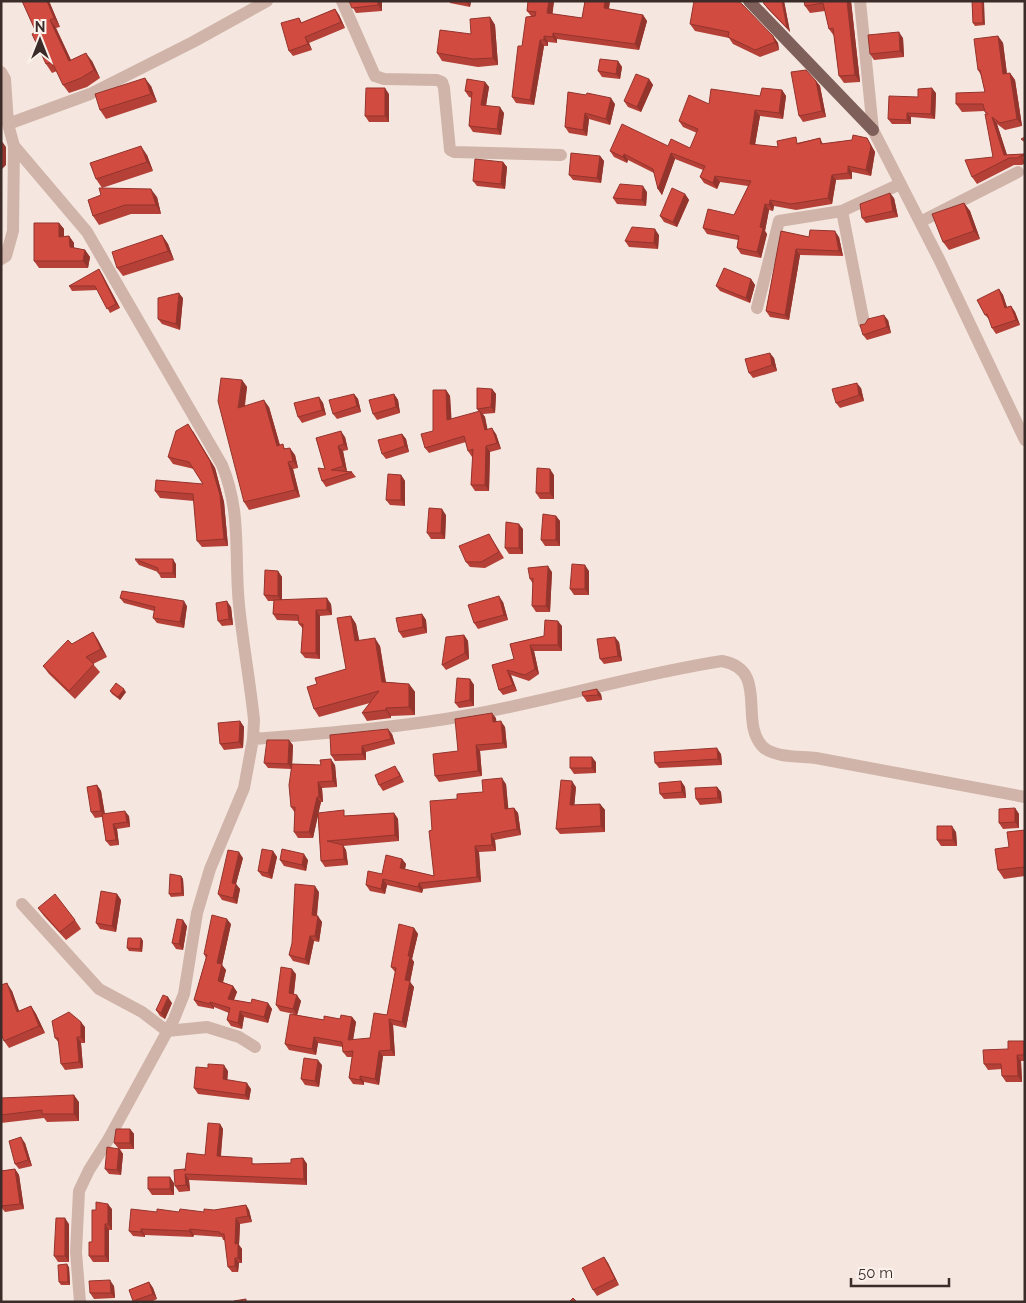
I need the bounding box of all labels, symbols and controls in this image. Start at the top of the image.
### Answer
north arrow [15,15,65,65]
text: N [35,19,45,35]
scale bar [851,1256,948,1288]
text: 50 m [858,1264,893,1282]

